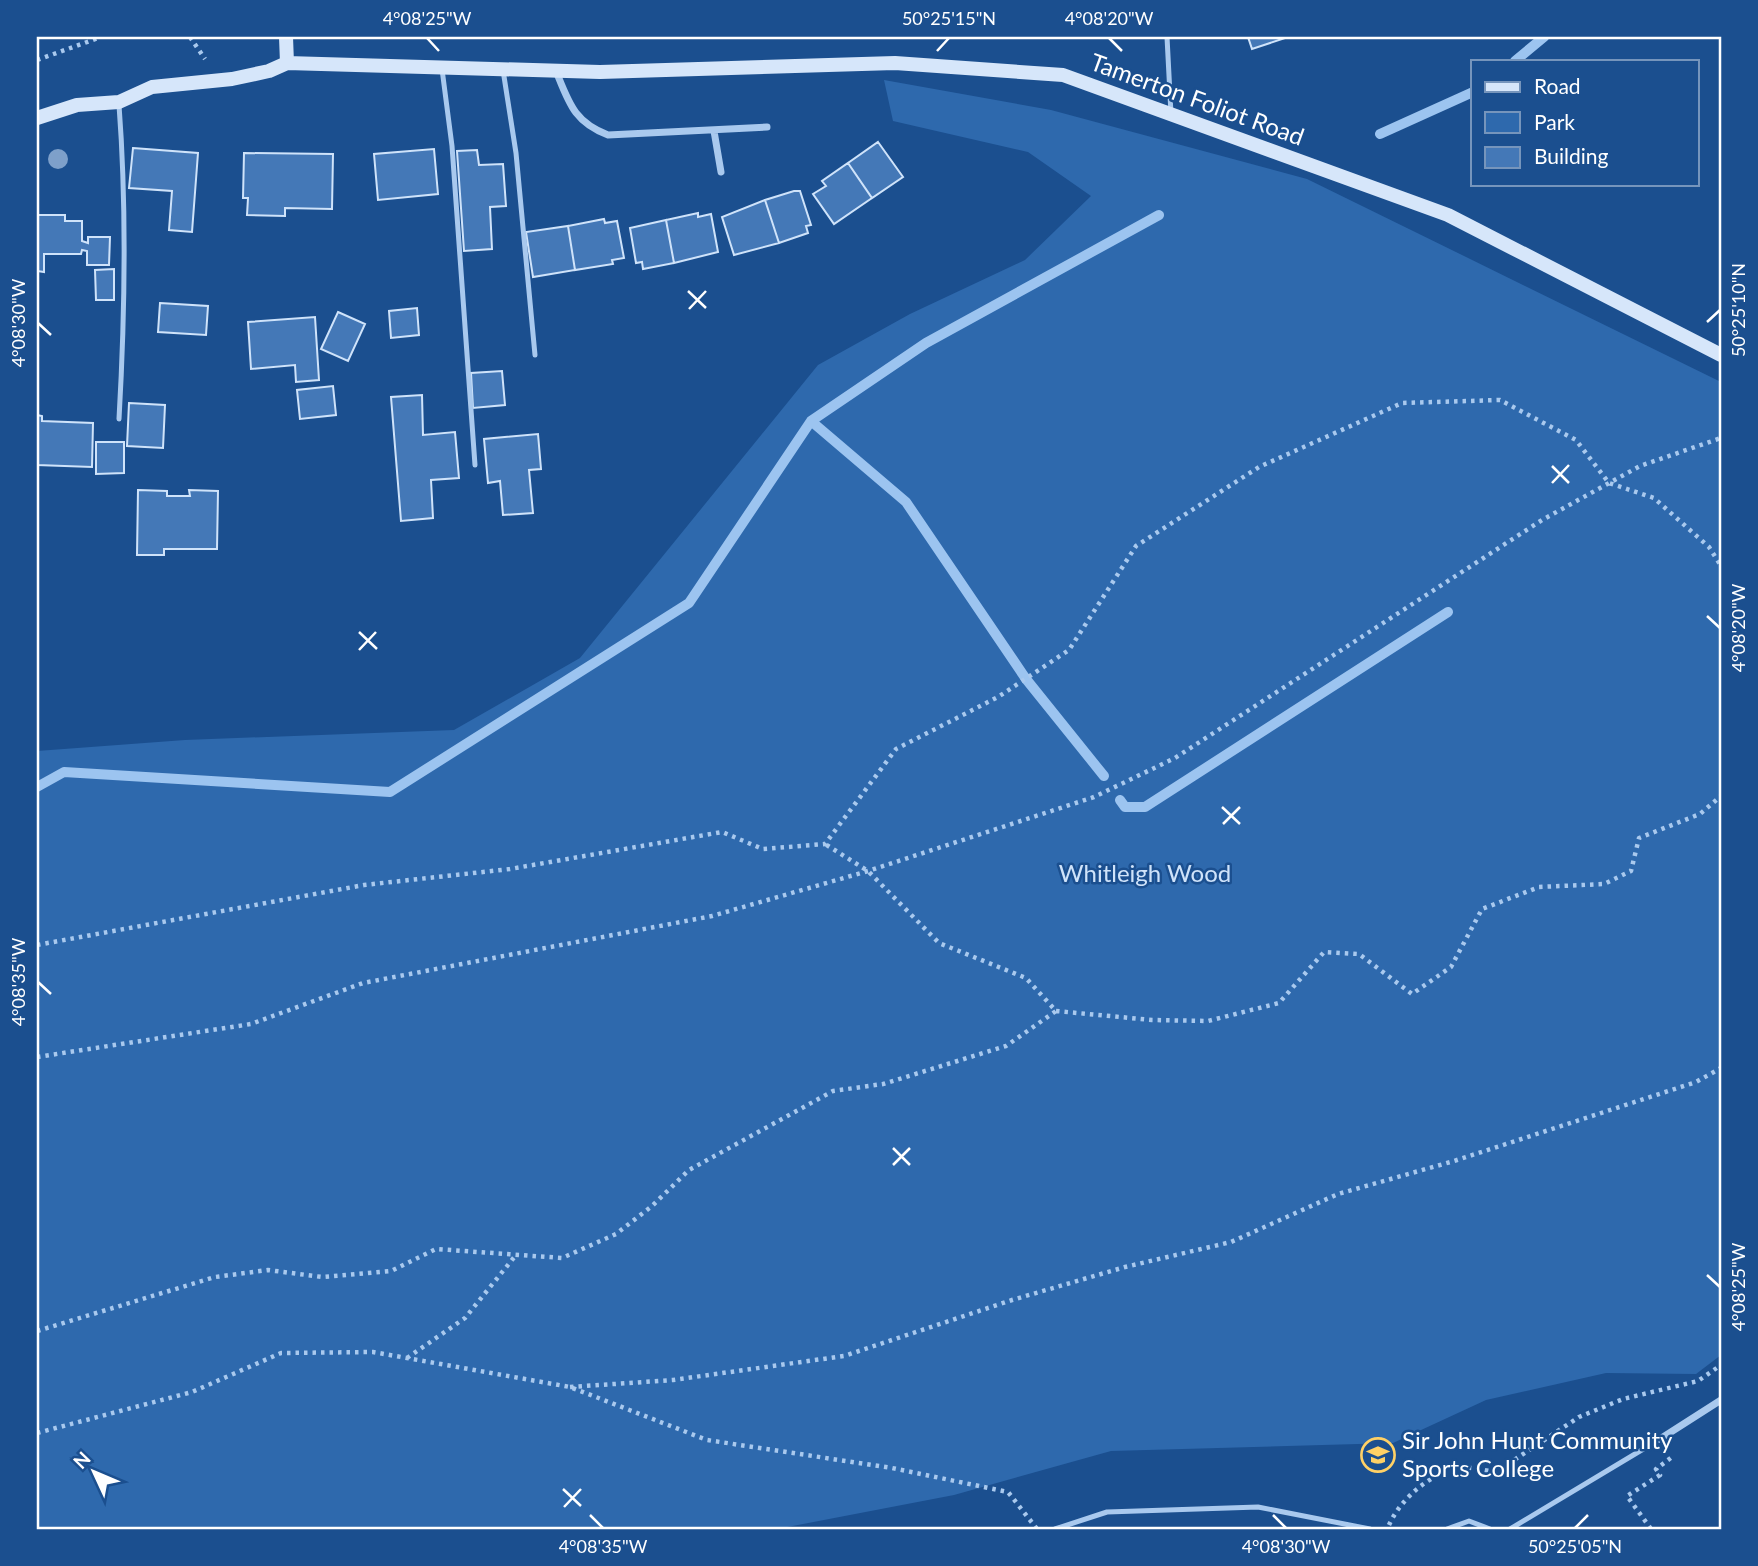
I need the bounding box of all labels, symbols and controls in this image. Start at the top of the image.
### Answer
text: 4°08'25"W [383,7,472,29]
text: 50°25'15"N [902,7,996,29]
text: 4°08'20"W [1065,7,1154,29]
street label: Tamerton Foliot Road [1087,46,1308,151]
legend [1471,60,1698,186]
text: Road [1534,73,1581,98]
text: Park [1534,109,1575,134]
text: Building [1534,143,1609,168]
text: 50°25'10"N [1727,263,1749,357]
text: 4°08'30"W [7,278,29,367]
text: 4°08'20"W [1727,583,1749,672]
park label: Whitleigh Wood [1059,858,1231,887]
text: 4°08'35"W [7,937,29,1026]
text: 4°08'25"W [1727,1242,1749,1331]
place label: Sir John Hunt Community Sports College [1402,1425,1673,1482]
north arrow [60,1436,130,1506]
school or university icon: Sir John Hunt Community Sports College [1359,1436,1397,1474]
text: N [68,1447,95,1473]
text: 4°08'35"W [559,1535,648,1557]
text: 4°08'30"W [1242,1535,1331,1557]
text: 50°25'05"N [1528,1535,1622,1557]

